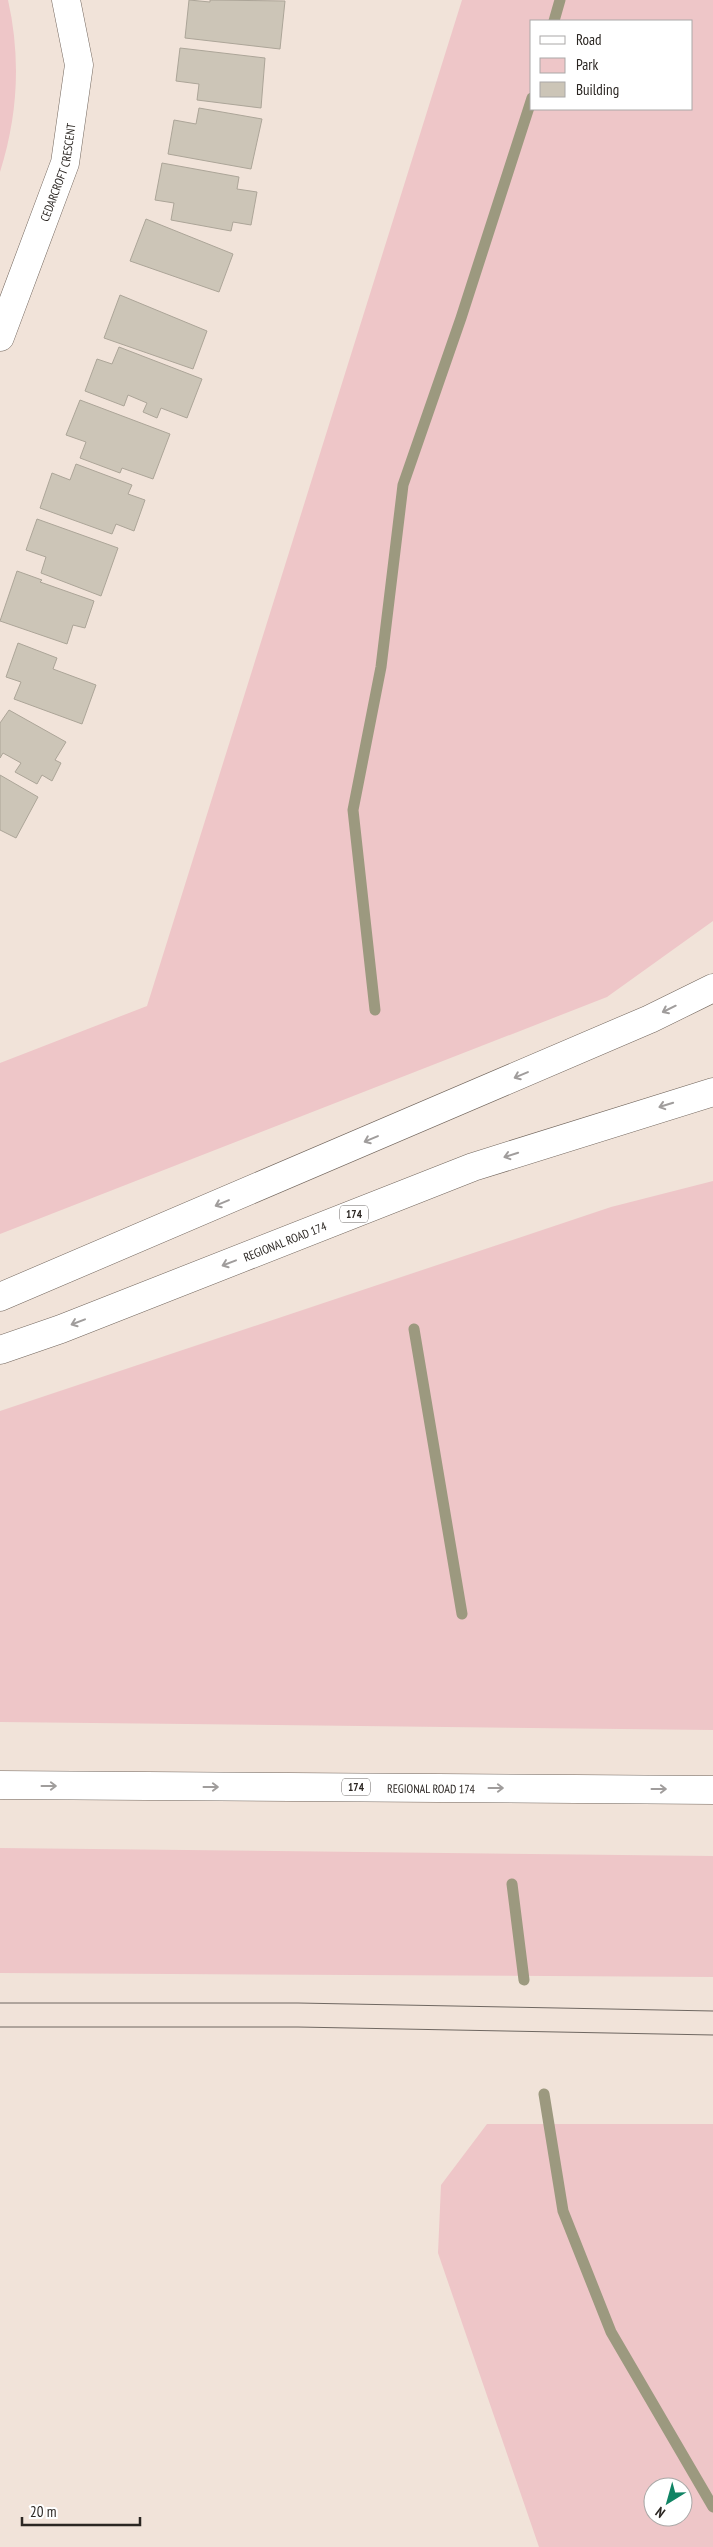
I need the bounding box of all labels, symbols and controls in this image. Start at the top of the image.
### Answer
legend [530,20,693,110]
text: Road [576,30,602,49]
text: Park [576,55,598,74]
text: Building [576,80,619,99]
street label: CEDARCROFT CRESCENT [36,122,78,223]
one-way arrow [662,1004,677,1014]
one-way arrow [514,1070,529,1080]
one-way arrow [659,1101,675,1111]
one-way arrow [364,1134,379,1144]
one-way arrow [504,1150,520,1160]
one-way arrow [215,1199,230,1209]
road number: 174 [340,1206,368,1222]
street label: REGIONAL ROAD 174 [241,1218,329,1264]
one-way arrow [222,1259,237,1268]
one-way arrow [71,1318,86,1327]
road number: 174 [342,1778,370,1795]
street label: REGIONAL ROAD 174 [387,1780,476,1796]
one-way arrow [40,1781,56,1791]
one-way arrow [202,1782,219,1792]
one-way arrow [488,1783,504,1793]
one-way arrow [650,1784,666,1794]
north arrow [643,2477,693,2527]
scale bar [22,2494,140,2526]
text: 20 m [30,2502,56,2521]
text: N [652,2503,669,2522]

